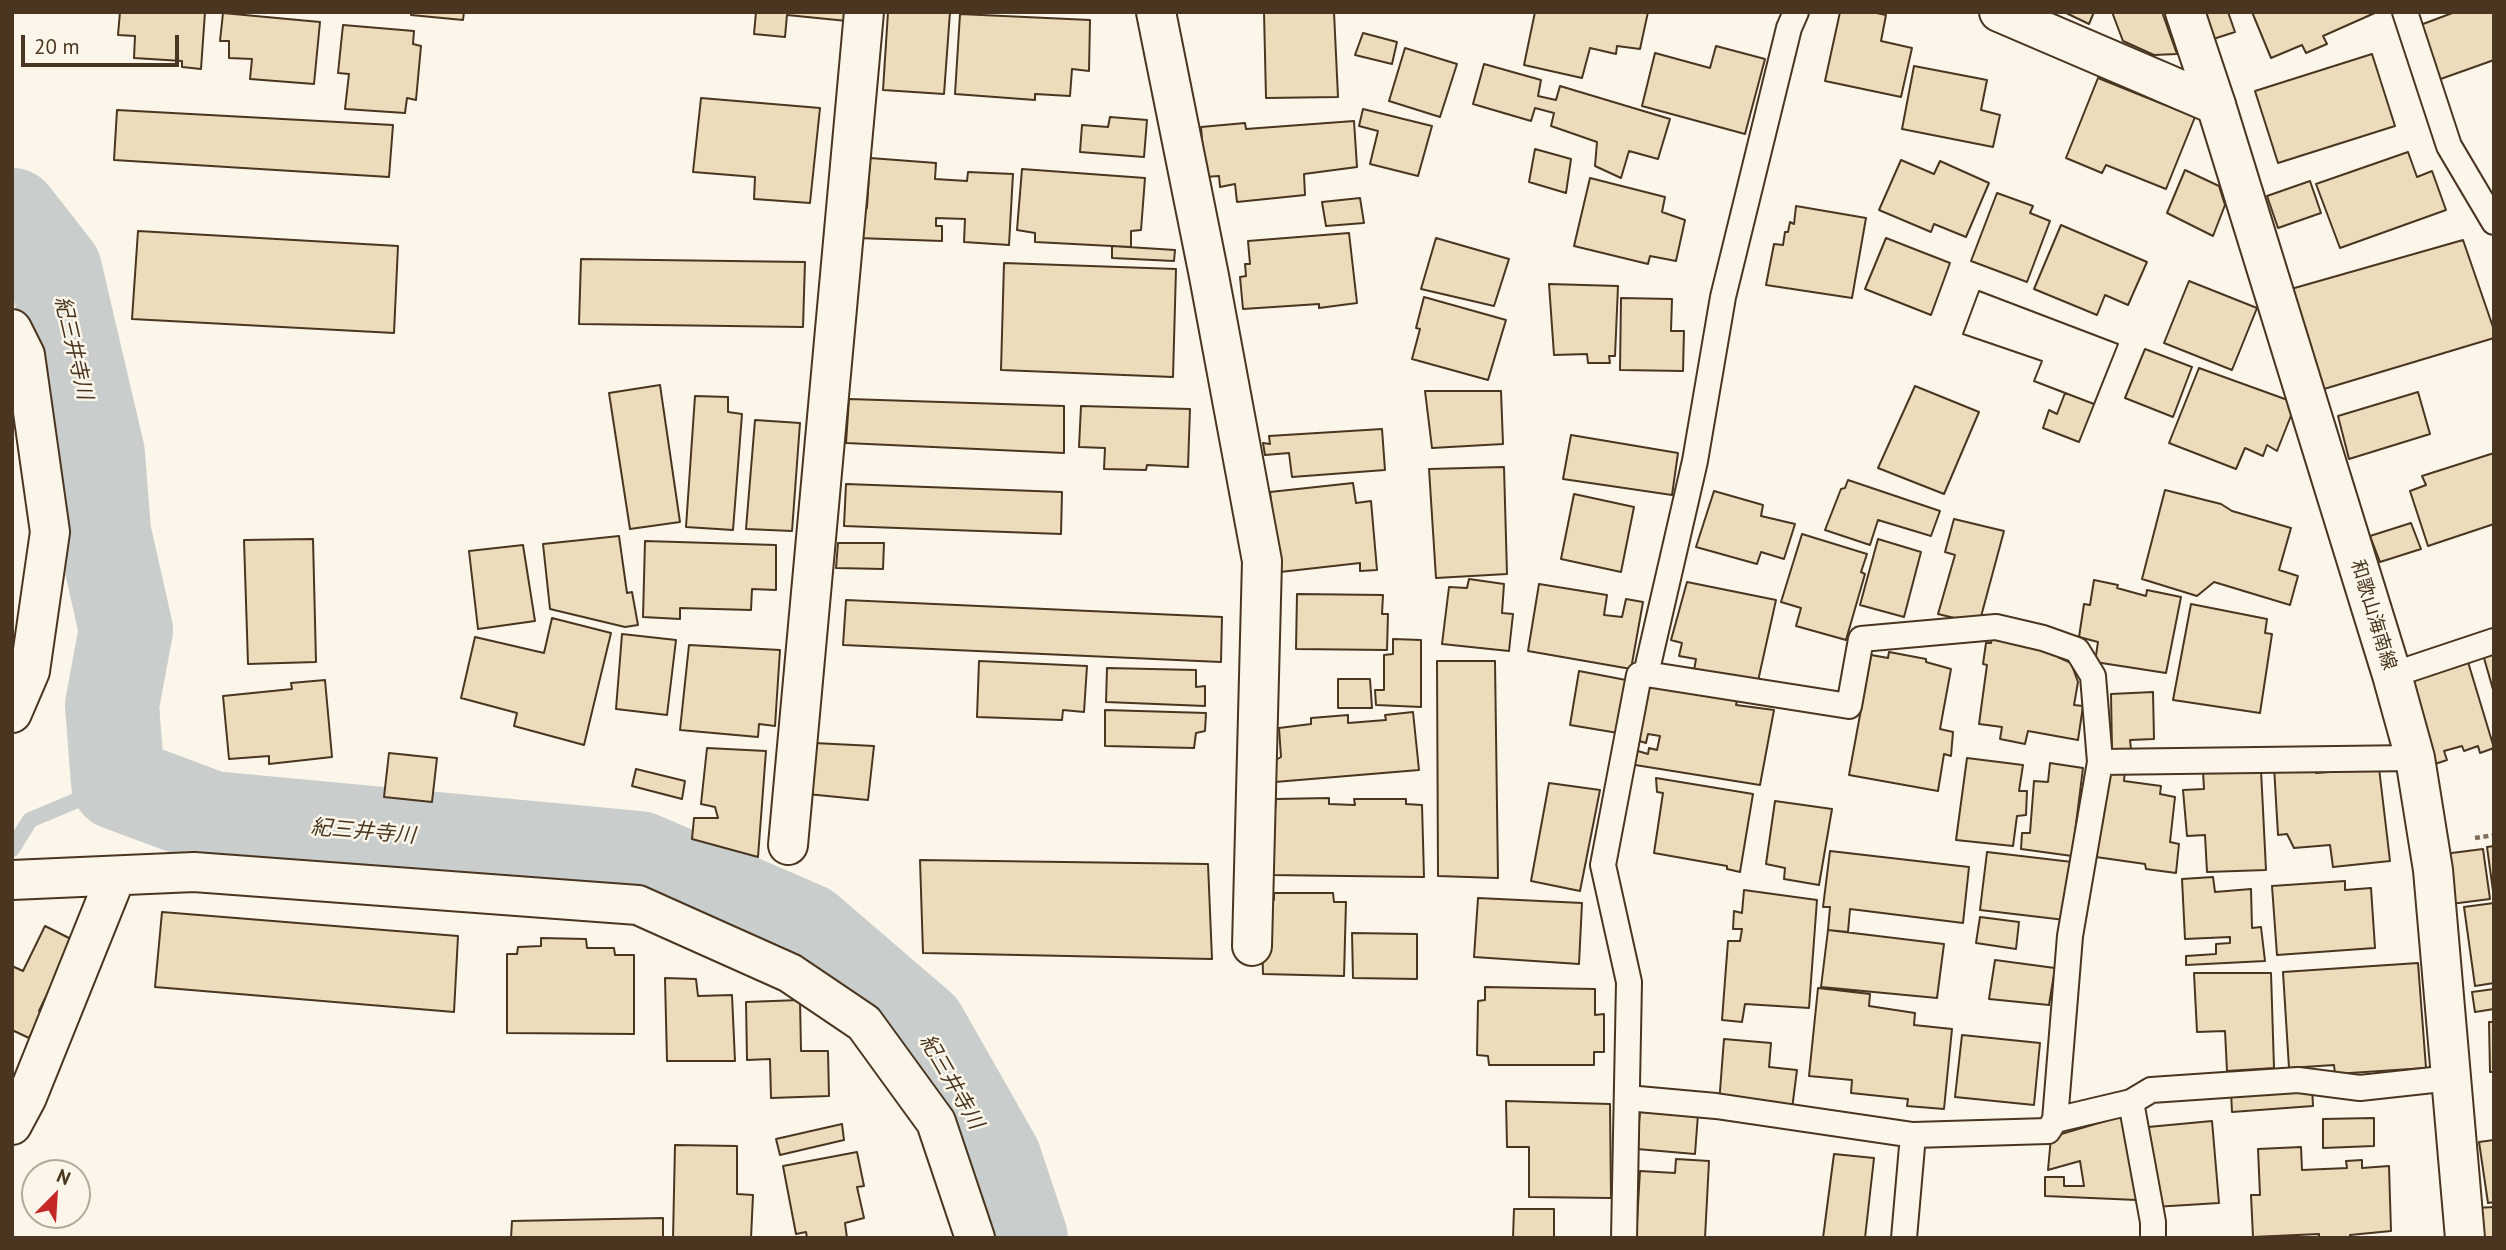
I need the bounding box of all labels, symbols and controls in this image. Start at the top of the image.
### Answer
scale bar [24,21,182,65]
text: 20 m [34,33,80,60]
water label: 紀三井寺川 [49,294,97,402]
street label: 和歌山海南線 [2345,557,2401,673]
water label: 紀三井寺川 [310,815,416,849]
water label: 紀三井寺川 [914,1030,988,1134]
north arrow [21,1159,91,1229]
text: N [53,1163,74,1190]

